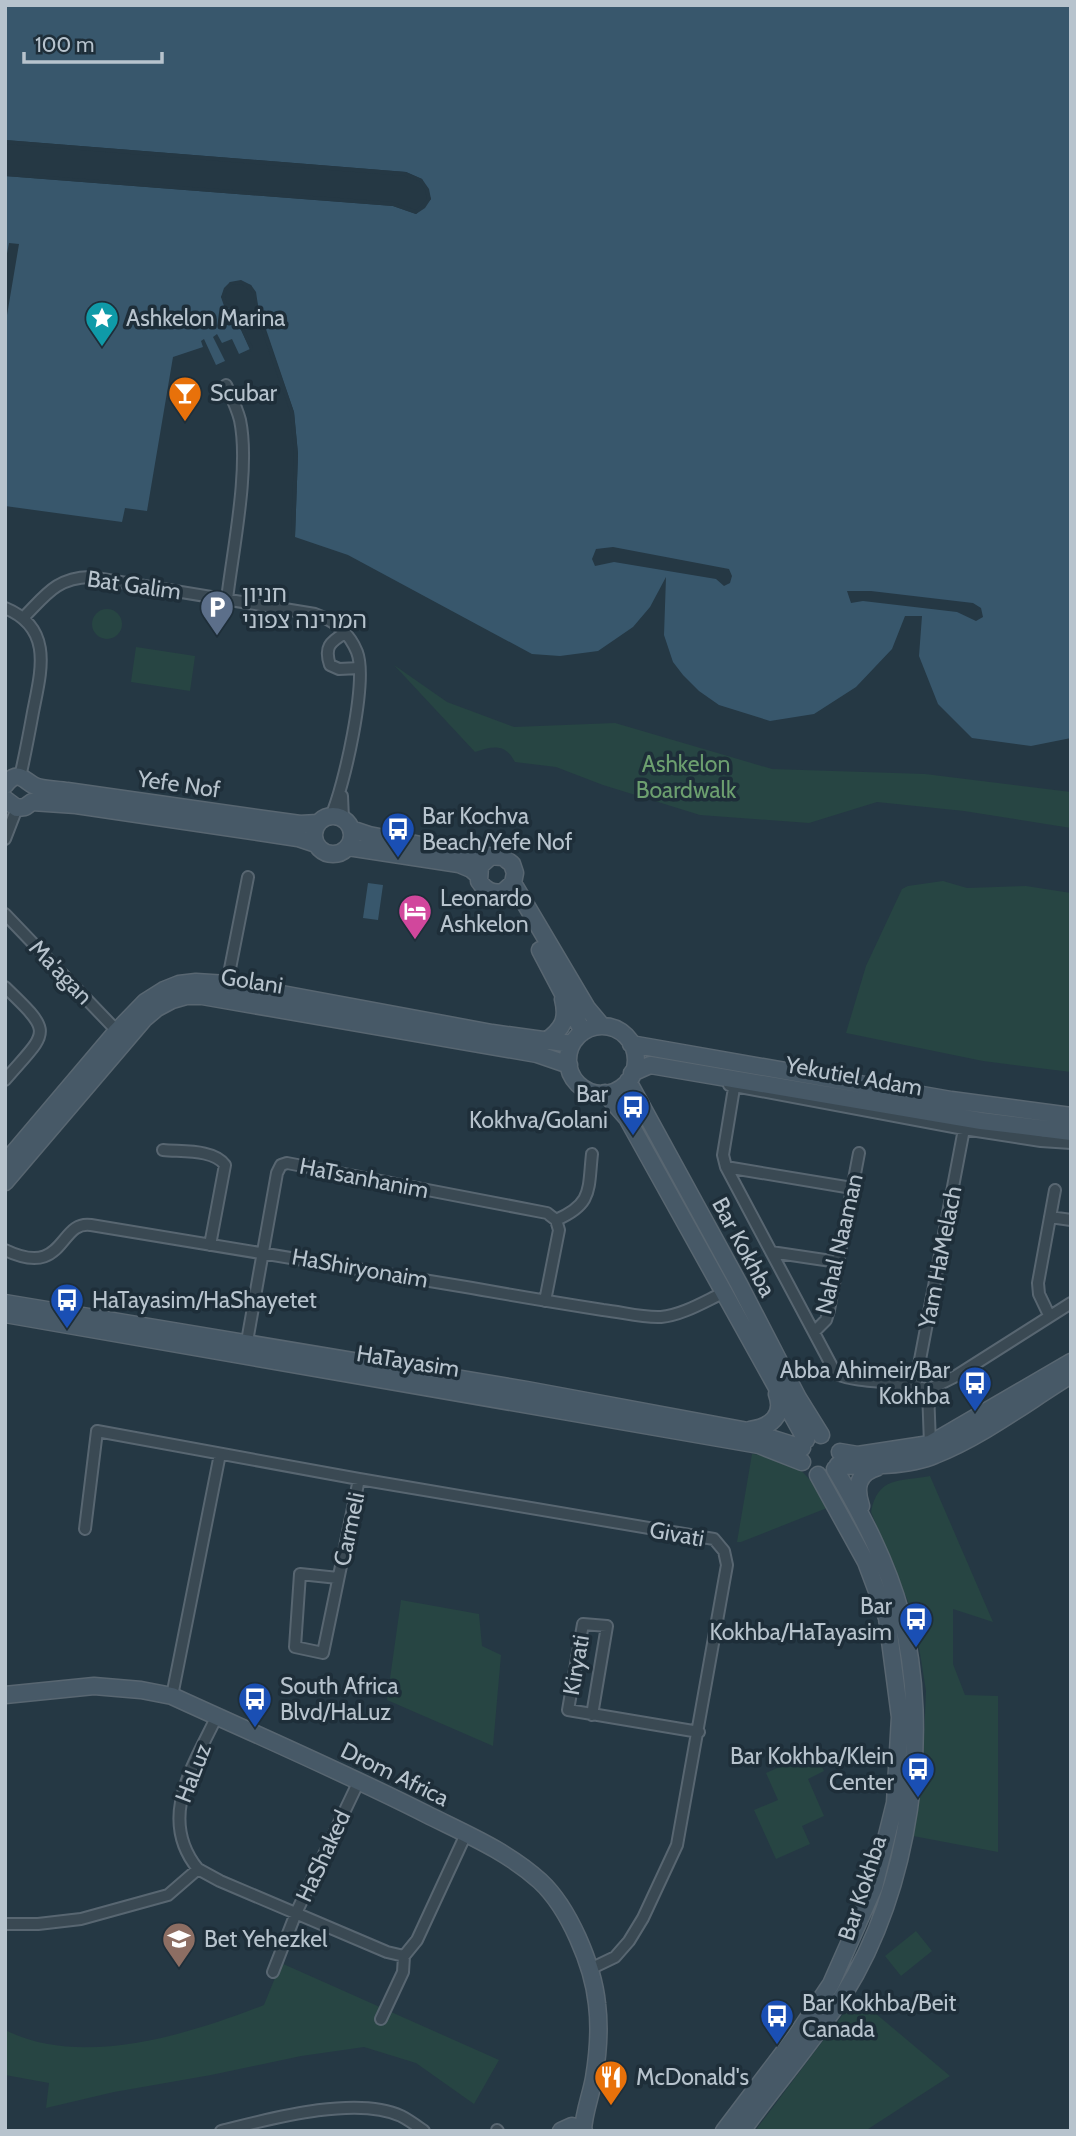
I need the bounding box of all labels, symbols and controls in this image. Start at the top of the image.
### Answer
scale bar [24,21,163,65]
text: 100 m [35,32,94,57]
place icon: Ashkelon Marina [83,299,121,348]
place label: Ashkelon Marina [126,304,285,332]
bar icon: Scubar [166,374,204,423]
place label: Scubar [210,379,278,407]
street label: Bat Galim [85,565,183,605]
place label: חניון המרינה צפוני [242,580,367,634]
parking icon: חניון המרינה צפוני [198,588,236,637]
park label: Ashkelon Boardwalk [636,750,737,804]
street label: Yefe Nof [135,764,223,804]
place label: Bar Kochva Beach/Yefe Nof [422,802,573,856]
bus stop icon: Bar Kochva Beach/Yefe Nof [379,810,417,859]
place label: Leonardo Ashkelon [440,884,532,938]
hotel icon: Leonardo Ashkelon [396,892,434,941]
street label: Ma'agan [23,934,99,1010]
street label: Golani [219,962,285,1000]
street label: Yekutiel Adam [783,1050,924,1102]
place label: Bar Kokhva/Golani [469,1080,609,1134]
bus stop icon: Bar Kokhva/Golani [614,1088,652,1137]
street label: HaTsanhanim [297,1152,431,1204]
street label: Nahal Naaman [809,1171,869,1317]
street label: Yam HaMelach [912,1183,968,1331]
street label: Bar Kokhba [706,1192,782,1302]
street label: HaShiryonaim [290,1242,430,1294]
bus stop icon: HaTayasim/HaShayetet [48,1281,86,1330]
place label: HaTayasim/HaShayetet [92,1286,317,1314]
street label: HaTayasim [355,1339,461,1383]
place label: Abba Ahimeir/Bar Kokhba [780,1356,951,1410]
bus stop icon: Abba Ahimeir/Bar Kokhba [956,1364,994,1413]
street label: Carmeli [328,1490,370,1568]
street label: Givati [648,1515,706,1553]
place label: Bar Kokhba/HaTayasim [709,1592,893,1646]
bus stop icon: Bar Kokhba/HaTayasim [897,1600,935,1649]
street label: Kiryati [557,1633,595,1697]
place label: South Africa Blvd/HaLuz [280,1672,399,1726]
bus stop icon: South Africa Blvd/HaLuz [236,1680,274,1729]
street label: Drom Africa [336,1736,454,1812]
street label: HaLuz [169,1739,217,1806]
place label: Bar Kokhba/Klein Center [730,1742,895,1796]
bus stop icon: Bar Kokhba/Klein Center [899,1750,937,1799]
street label: HaShaked [290,1806,356,1906]
street label: Bar Kokhba [832,1832,892,1944]
school or university icon: Bet Yehezkel [160,1920,198,1969]
place label: Bet Yehezkel [204,1925,328,1953]
place label: Bar Kokhba/Beit Canada [802,1989,956,2043]
bus stop icon: Bar Kokhba/Beit Canada [758,1997,796,2046]
restaurant icon: McDonald's [592,2058,630,2107]
place label: McDonald's [636,2063,749,2091]

